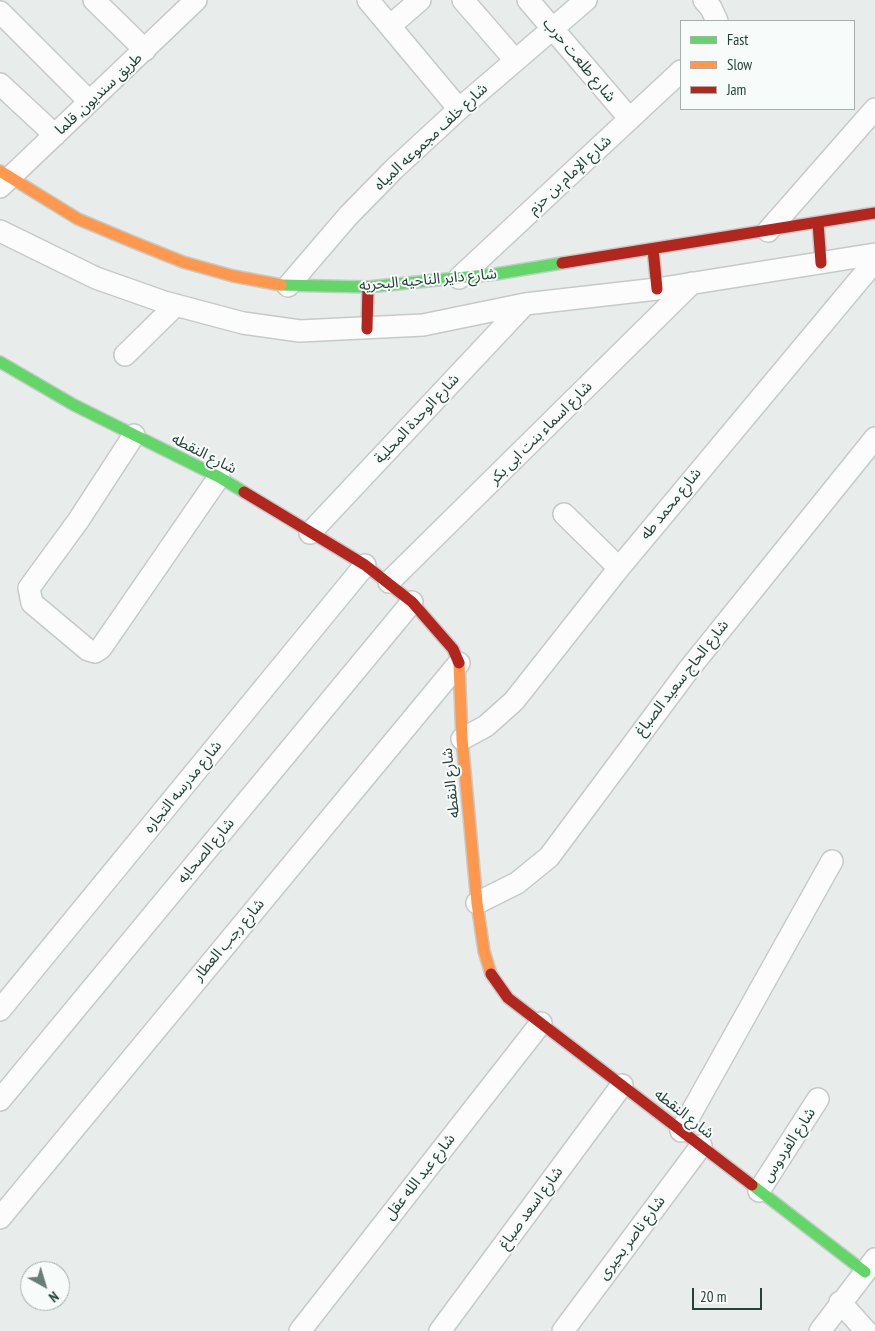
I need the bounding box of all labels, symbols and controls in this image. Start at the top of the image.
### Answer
street label: شارع طلعت حرب [539,14,619,106]
legend [680,20,855,110]
text: Fast [727,30,748,49]
street label: طريق سنديون, قلما [52,49,146,139]
text: Slow [727,55,752,74]
street label: شارع خلف مجموعه المياه [370,80,492,194]
text: Jam [727,80,746,99]
street label: شارع الإمام بن حزم [525,132,615,218]
street label: شارع داير الناحيه البحريه [358,265,498,295]
street label: شارع الوحدة المحلية [371,370,463,468]
street label: شارع اسماء بنت ابى بكر [486,378,596,488]
street label: شارع النقطه [169,430,239,478]
street label: شارع محمد طه [637,464,705,544]
street label: شارع الحاج سعيد الصباغ [631,617,733,739]
street label: شارع مدرسه التجاره [140,737,226,837]
street label: شارع النقطه [438,747,464,819]
street label: شارع الصحابه [174,815,238,887]
street label: شارع رجب العطار [189,895,269,985]
street label: شارع النقطه [651,1085,717,1143]
street label: شارع الفردوس [758,1105,820,1185]
street label: شارع عبد الله عقل [381,1130,459,1224]
street label: شارع اسعد صباغ [495,1163,567,1253]
street label: شارع ناصر بحيرى [595,1193,669,1283]
north arrow [20,1261,70,1311]
scale bar [695,1278,765,1310]
text: 20 m [700,1287,726,1306]
text: N [45,1288,62,1306]

